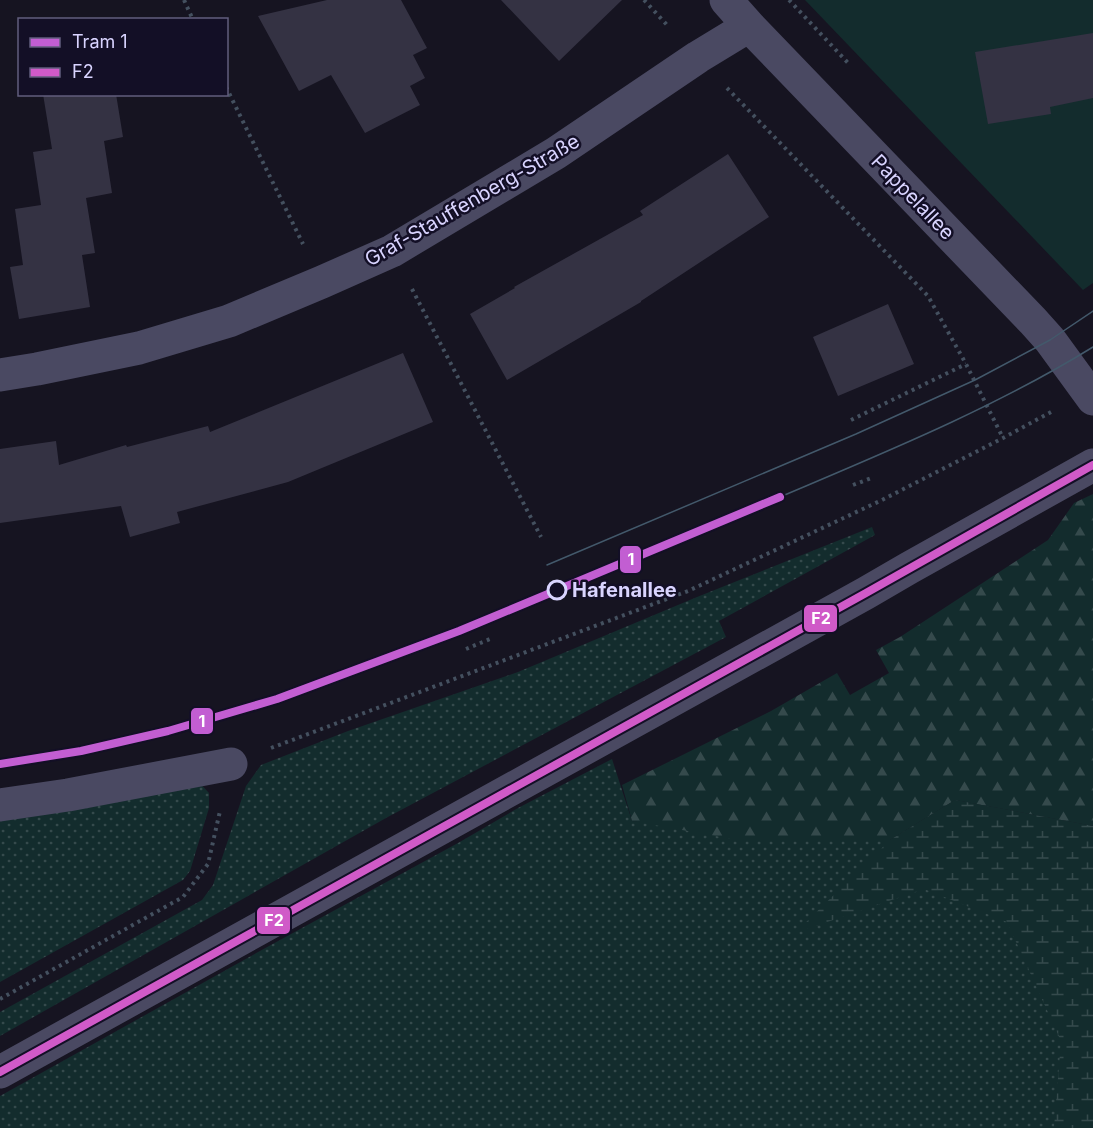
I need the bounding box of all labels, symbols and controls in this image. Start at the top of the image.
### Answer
legend [18,18,228,96]
text: Tram 1 [72,31,128,52]
text: F2 [72,61,94,82]
street label: Graf-Stauffenberg-Straße [360,129,584,271]
street label: Pappelallee [866,149,960,245]
line badge: 1 [619,545,642,574]
text: 1 [628,549,634,569]
place label: Hafenallee [572,578,677,602]
marker: Hafenallee [547,580,567,600]
line badge: F2 [803,604,838,633]
text: F2 [811,608,831,628]
line badge: 1 [190,707,214,735]
text: 1 [199,711,205,731]
line badge: F2 [256,906,291,935]
text: F2 [264,910,284,930]

